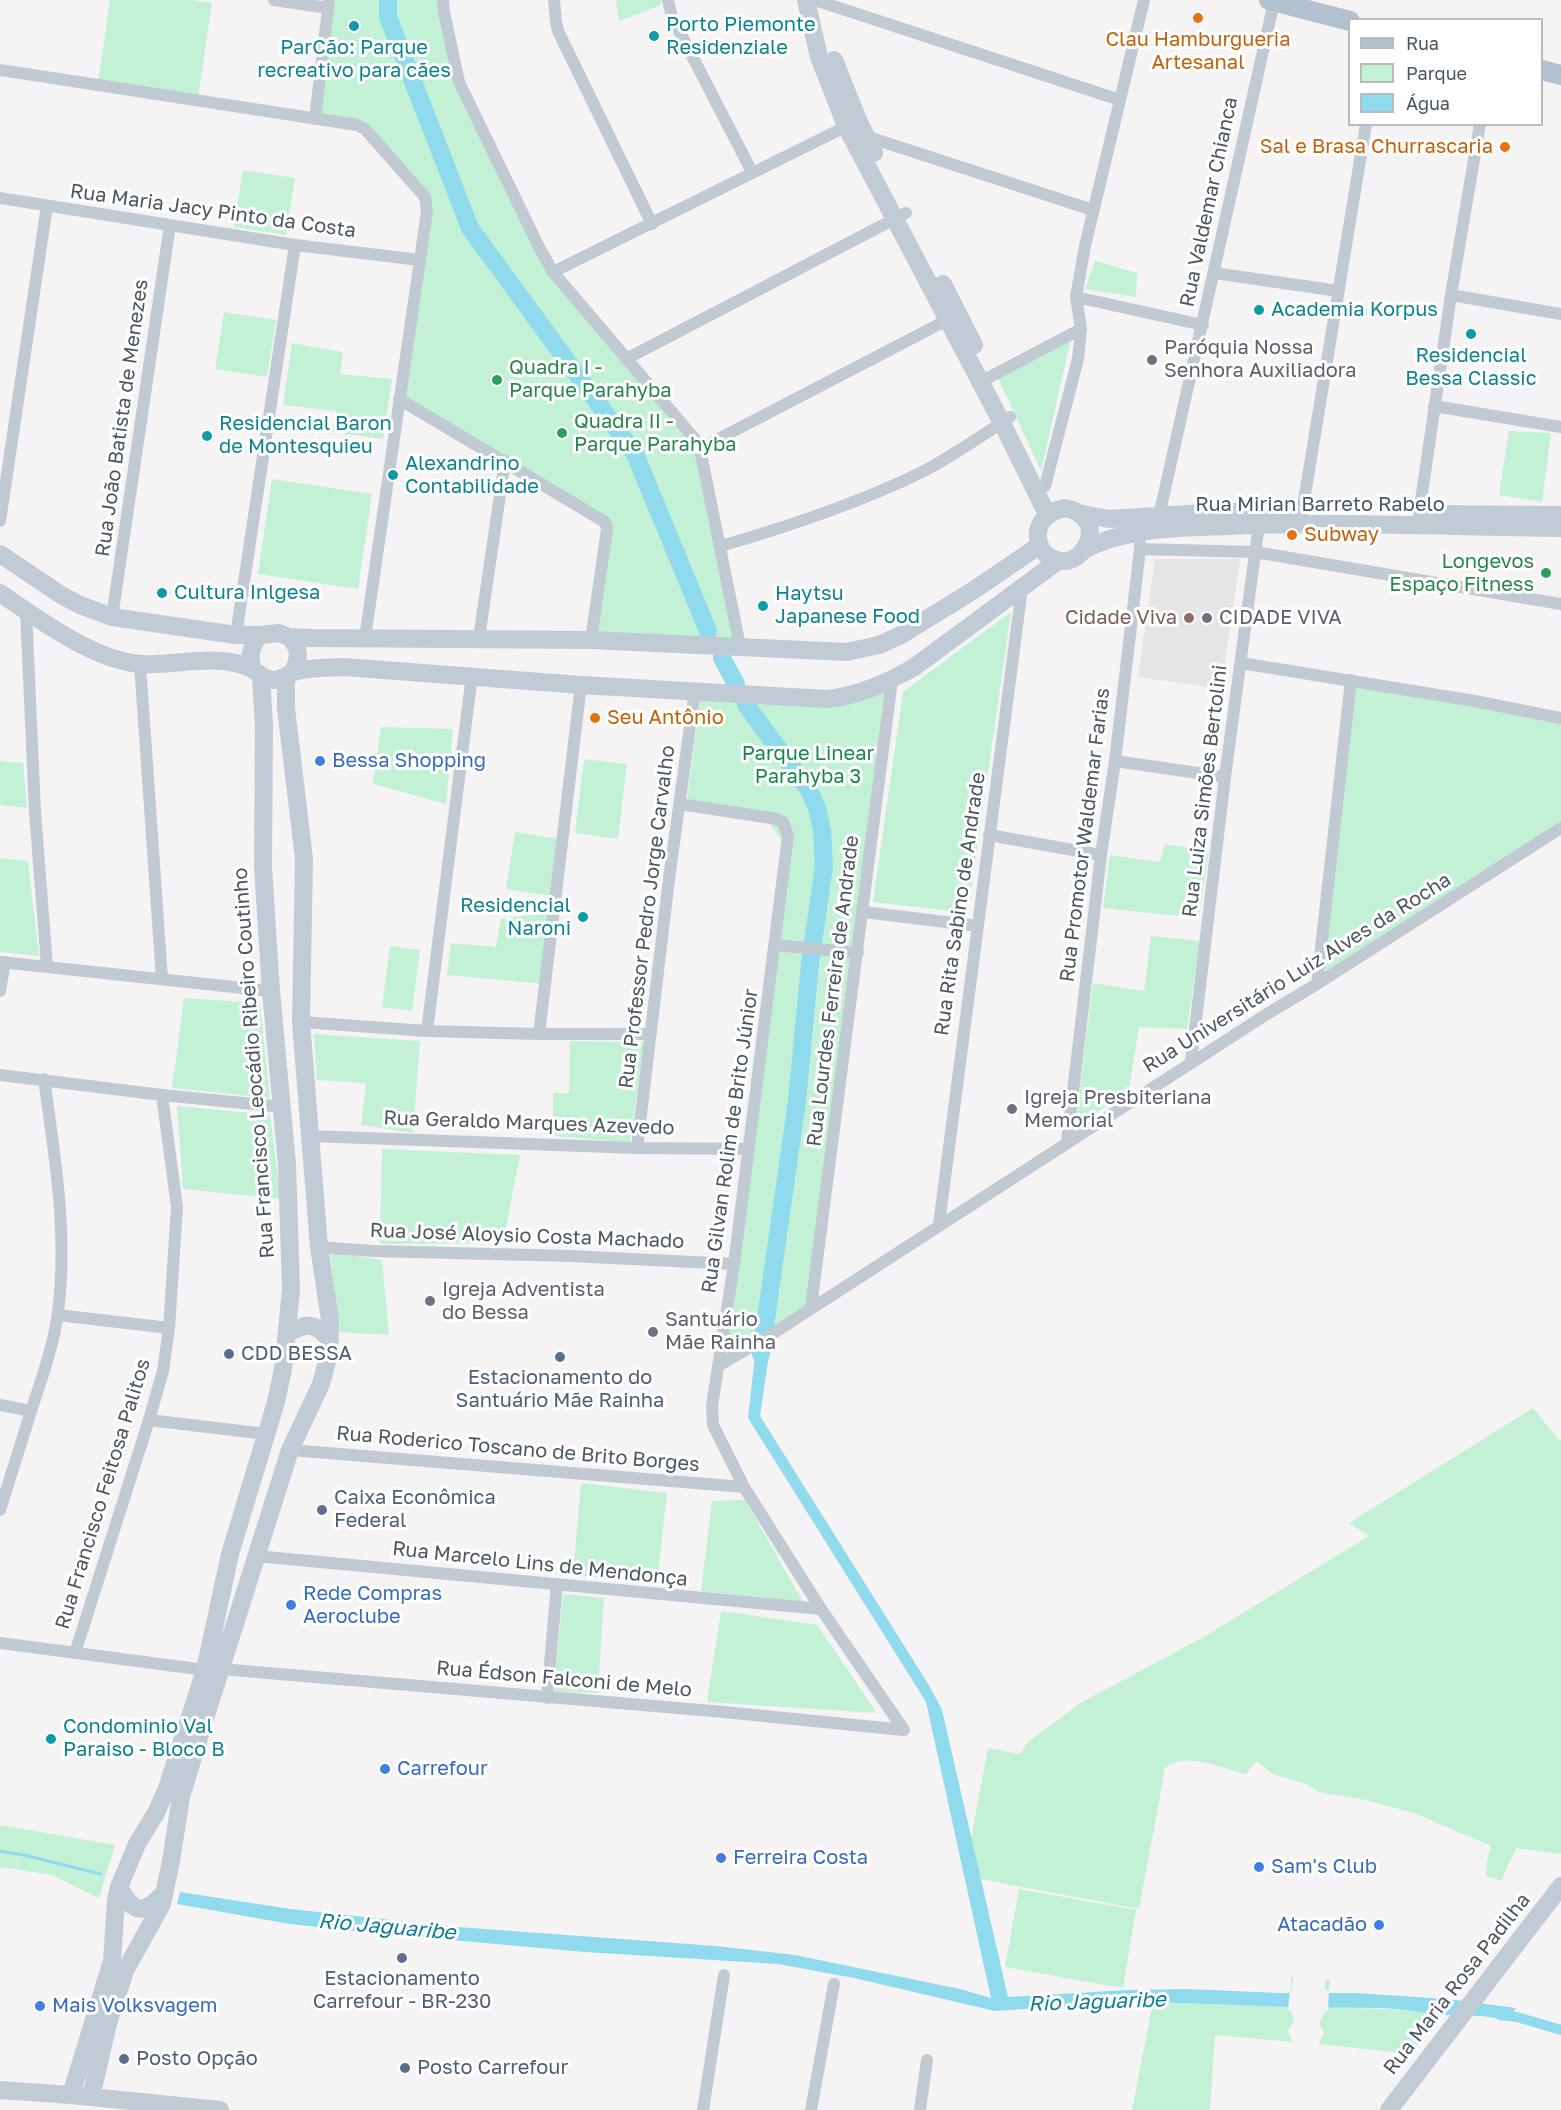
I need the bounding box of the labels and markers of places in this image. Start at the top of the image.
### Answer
marker: Clau Hamburgueria Artesanal [1191,11,1205,25]
place label: Porto Piemonte Residenziale [666,13,816,60]
marker: ParCão: Parque recreativo para cães [347,19,361,33]
place label: Clau Hamburgueria Artesanal [1105,28,1291,75]
marker: Porto Piemonte Residenziale [647,29,661,43]
place label: ParCão: Parque recreativo para cães [257,36,451,83]
place label: Sal e Brasa Churrascaria [1260,135,1493,159]
marker: Sal e Brasa Churrascaria [1498,140,1512,154]
place label: Academia Korpus [1271,298,1438,322]
marker: Academia Korpus [1252,303,1266,317]
marker: Residencial Bessa Classic [1464,327,1478,341]
place label: Paróquia Nossa Senhora Auxiliadora [1164,336,1357,383]
place label: Residencial Bessa Classic [1405,344,1537,391]
marker: Paróquia Nossa Senhora Auxiliadora [1145,353,1159,367]
place label: Quadra I - Parque Parahyba [509,356,672,403]
marker: Quadra I - Parque Parahyba [490,373,504,387]
place label: Quadra II - Parque Parahyba [574,410,737,457]
place label: Residencial Baron de Montesquieu [219,412,392,459]
marker: Quadra II - Parque Parahyba [555,426,569,440]
marker: Residencial Baron de Montesquieu [200,429,214,443]
place label: Alexandrino Contabilidade [405,452,539,499]
marker: Alexandrino Contabilidade [386,468,400,482]
place label: Subway [1304,523,1379,547]
marker: Subway [1285,528,1299,542]
place label: Longevos Espaço Fitness [1389,550,1534,597]
marker: Longevos Espaço Fitness [1539,566,1553,580]
place label: Cultura Inlgesa [174,581,320,605]
place label: Haytsu Japanese Food [775,582,920,629]
marker: Cultura Inlgesa [155,586,169,600]
marker: Haytsu Japanese Food [756,599,770,613]
place label: Cidade Viva [1065,606,1177,630]
place label: CIDADE VIVA [1219,606,1342,630]
marker: Cidade Viva [1182,611,1196,625]
marker: CIDADE VIVA [1200,611,1214,625]
place label: Seu Antônio [607,706,724,730]
marker: Seu Antônio [588,711,602,725]
place label: Bessa Shopping [332,749,486,773]
marker: Bessa Shopping [313,754,327,768]
place label: Residencial Naroni [460,894,571,941]
marker: Residencial Naroni [576,910,590,924]
place label: Igreja Presbiteriana Memorial [1024,1086,1212,1133]
marker: Igreja Presbiteriana Memorial [1005,1102,1019,1116]
place label: Igreja Adventista do Bessa [442,1278,605,1325]
marker: Igreja Adventista do Bessa [423,1294,437,1308]
place label: Santuário Mãe Rainha [665,1308,776,1355]
marker: Santuário Mãe Rainha [646,1325,660,1339]
place label: CDD BESSA [241,1342,352,1366]
marker: CDD BESSA [222,1347,236,1361]
marker: Estacionamento do Santuário Mãe Rainha [553,1350,567,1364]
place label: Estacionamento do Santuário Mãe Rainha [456,1366,664,1413]
place label: Caixa Econômica Federal [334,1486,496,1533]
marker: Caixa Econômica Federal [315,1503,329,1517]
place label: Rede Compras Aeroclube [303,1582,442,1629]
marker: Rede Compras Aeroclube [284,1598,298,1612]
place label: Condominio Val Paraiso - Bloco B [63,1715,225,1762]
marker: Condominio Val Paraiso - Bloco B [44,1732,58,1746]
place label: Carrefour [397,1757,488,1781]
marker: Carrefour [378,1762,392,1776]
place label: Ferreira Costa [733,1846,868,1870]
marker: Ferreira Costa [714,1851,728,1865]
place label: Sam's Club [1271,1855,1377,1879]
marker: Sam's Club [1252,1860,1266,1874]
place label: Atacadão [1277,1913,1367,1937]
marker: Atacadão [1372,1918,1386,1932]
marker: Estacionamento Carrefour - BR-230 [395,1951,409,1965]
place label: Estacionamento Carrefour - BR-230 [313,1967,491,2014]
place label: Mais Volksvagem [52,1994,217,2018]
marker: Mais Volksvagem [33,1999,47,2013]
place label: Posto Opção [136,2047,258,2071]
marker: Posto Opção [117,2052,131,2066]
place label: Posto Carrefour [417,2056,568,2080]
marker: Posto Carrefour [398,2061,412,2075]

